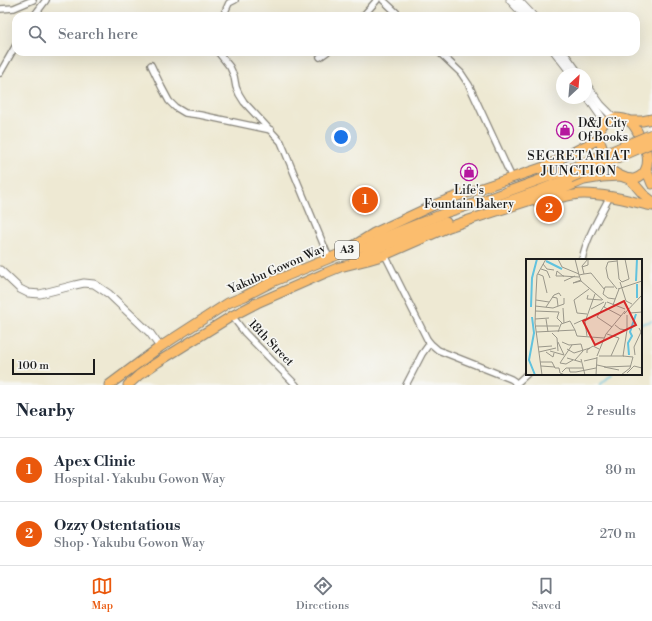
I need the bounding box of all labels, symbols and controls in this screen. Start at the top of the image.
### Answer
search box [12,12,640,56]
icon: search [26,23,48,45]
text: Search here [58,25,138,44]
north arrow [556,68,592,104]
place label: D&J City Of Books [578,116,628,145]
shop icon: D&J City Of Books [555,120,575,140]
your location [331,127,351,147]
district label: SECRETARIAT JUNCTION [527,148,631,179]
shop icon: Life's Fountain Bakery [459,162,479,182]
place label: Life's Fountain Bakery [424,183,514,212]
pin: 1 [352,185,378,215]
pin: 2 [536,194,562,224]
street label: Yakubu Gowon Way [225,241,328,298]
road number: A3 [335,241,359,259]
inset map [526,259,642,375]
street label: 18th Street [245,317,297,370]
scale bar [12,357,95,376]
text: 100 m [18,359,49,373]
text: Nearby [16,400,75,422]
text: 2 results [587,403,636,419]
text: Apex Clinic [54,452,136,471]
text: 1 [26,462,32,478]
text: 80 m [605,462,636,478]
text: Hospital · Yakubu Gowon Way [54,471,225,487]
text: Ozzy Ostentatious [54,516,180,535]
text: 2 [25,526,33,542]
text: 270 m [600,526,636,542]
text: Shop · Yakubu Gowon Way [54,535,205,551]
tab: Map [91,575,113,613]
tab: Directions [296,575,349,613]
tab: Saved [532,575,561,613]

